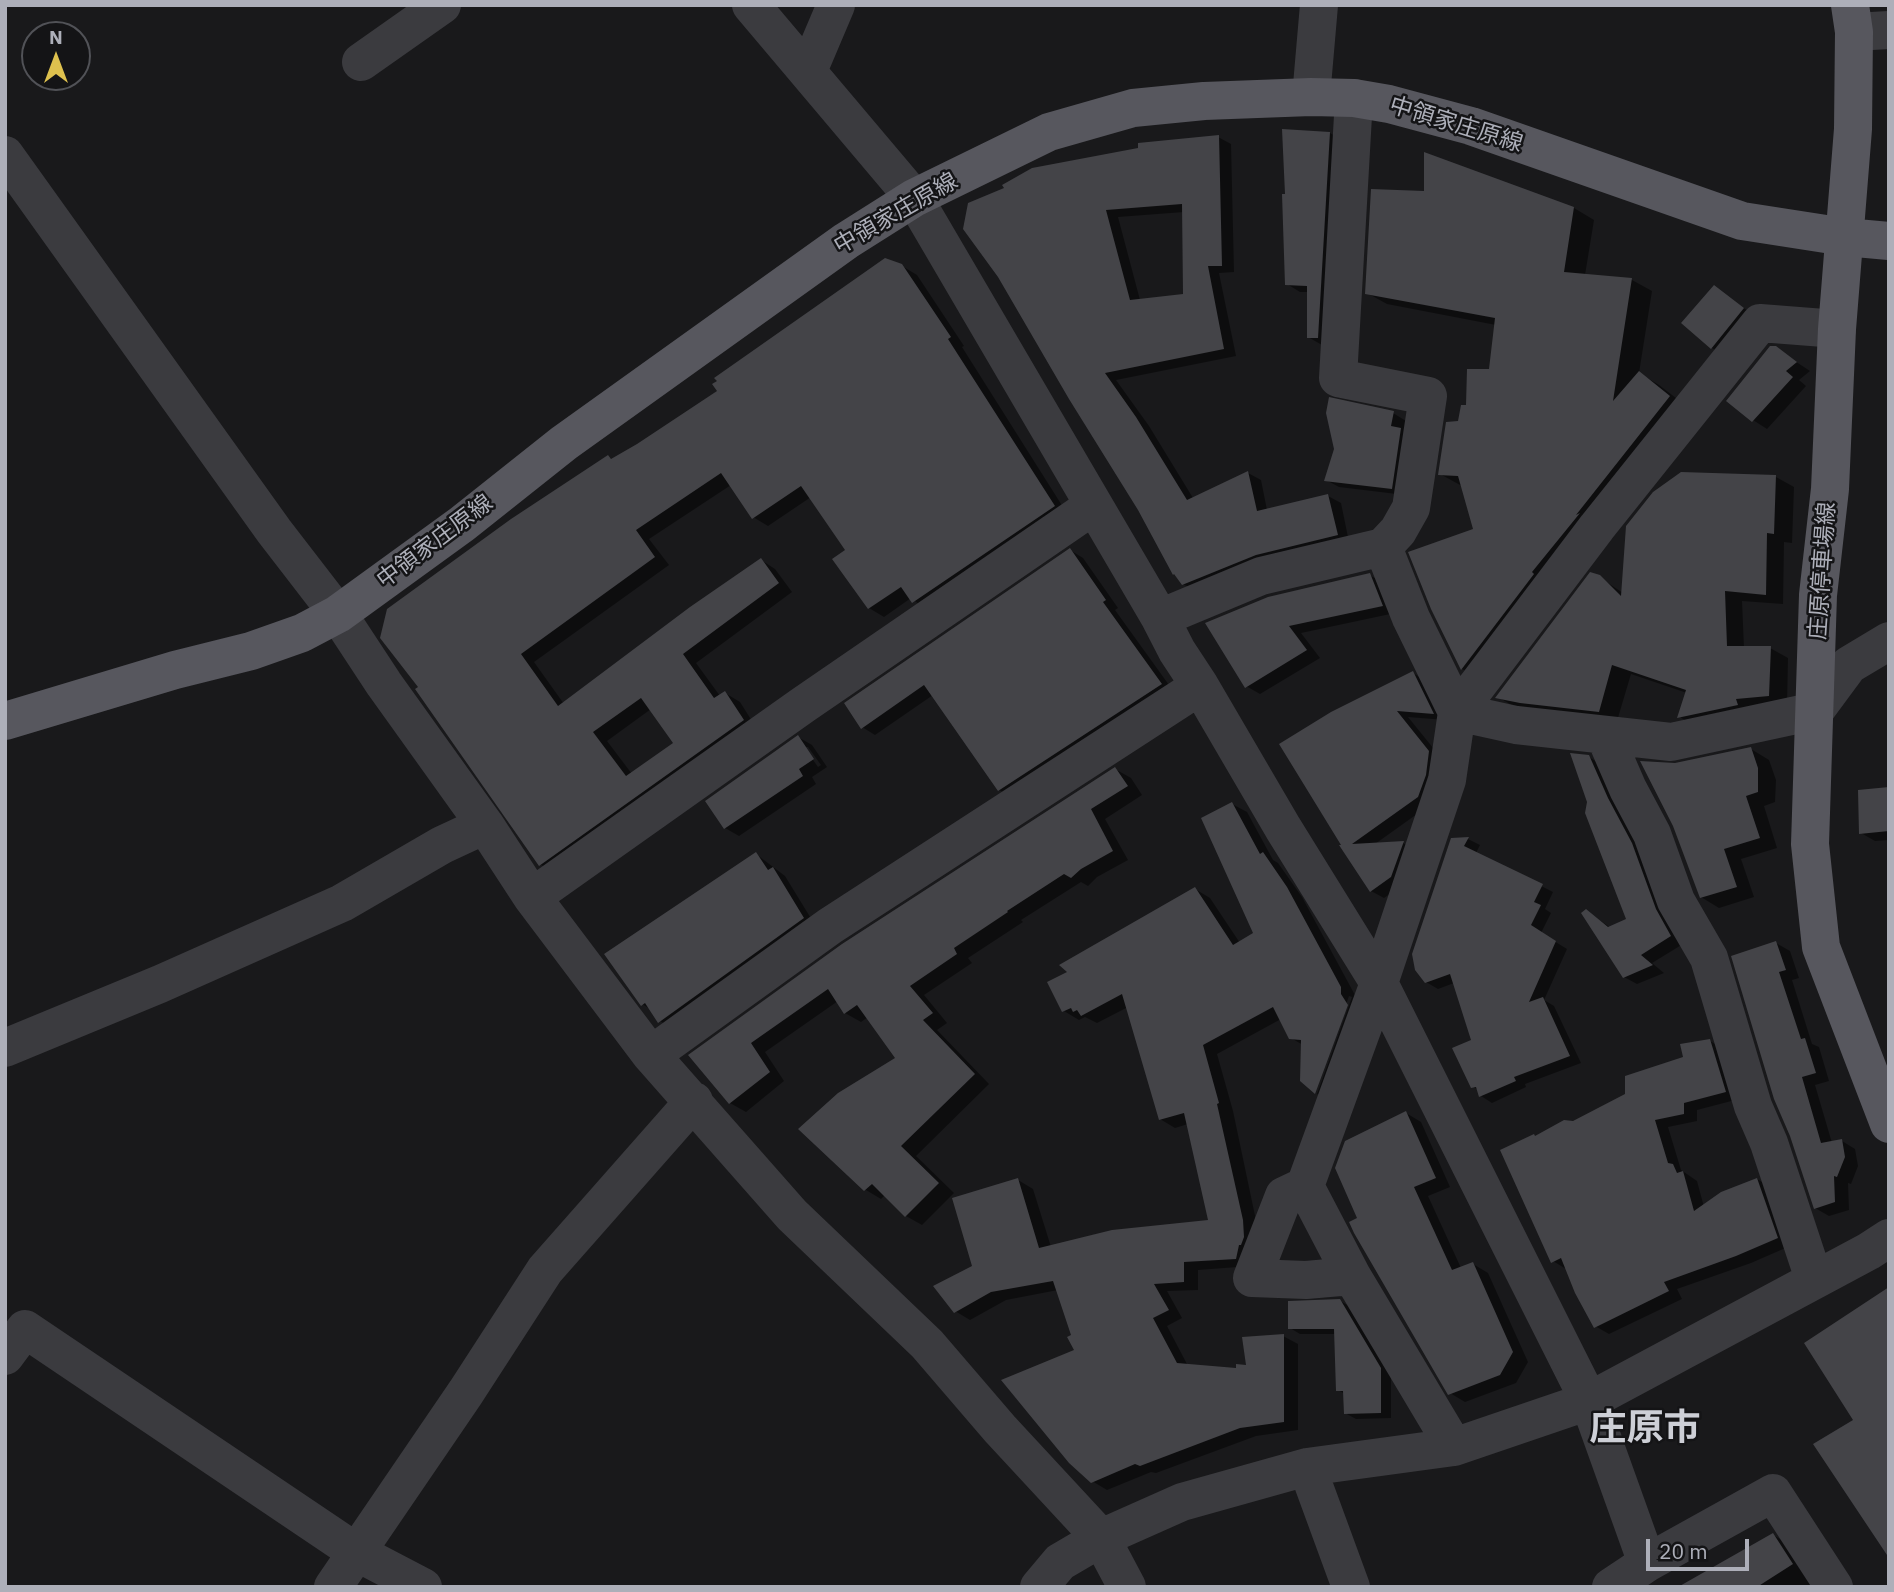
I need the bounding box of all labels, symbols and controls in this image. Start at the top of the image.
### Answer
north arrow [21,21,91,91]
text: N [49,25,63,49]
street label: 中領家庄原線 [1386,92,1526,158]
street label: 中領家庄原線 [829,168,963,260]
street label: 中領家庄原線 [372,489,498,595]
street label: 庄原停車場線 [1804,501,1842,641]
district label: 庄原市 [1590,1407,1700,1451]
scale bar [1649,1526,1752,1570]
text: 20 m [1659,1537,1708,1565]

